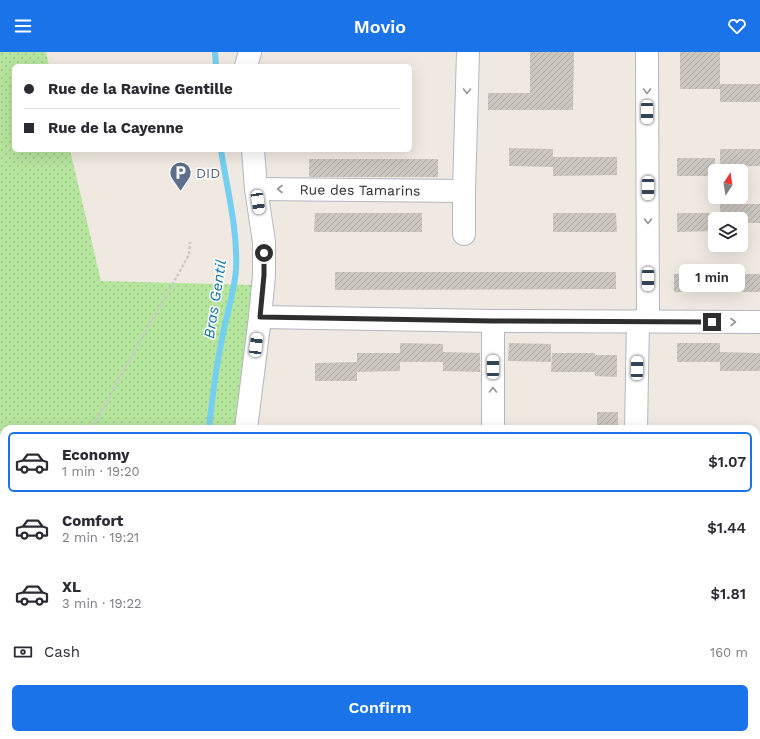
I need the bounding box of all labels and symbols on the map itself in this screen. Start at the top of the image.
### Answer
one-way arrow [462,88,471,94]
one-way arrow [643,88,651,94]
car [641,100,653,124]
parking icon: DID [168,160,194,193]
north arrow [708,164,748,204]
place label: DID [196,165,220,181]
car [642,176,654,200]
street label: Rue des Tamarins [299,181,421,199]
one-way arrow [277,185,283,193]
car [250,189,266,215]
one-way arrow [644,218,652,224]
route start [255,244,273,262]
water label: Bras Gentil [200,258,230,340]
callout: 1 min [679,264,745,292]
car [642,267,654,291]
route end [703,313,721,331]
one-way arrow [730,318,736,326]
car [249,332,263,358]
car [487,355,499,379]
car [631,356,643,380]
one-way arrow [489,387,497,393]

